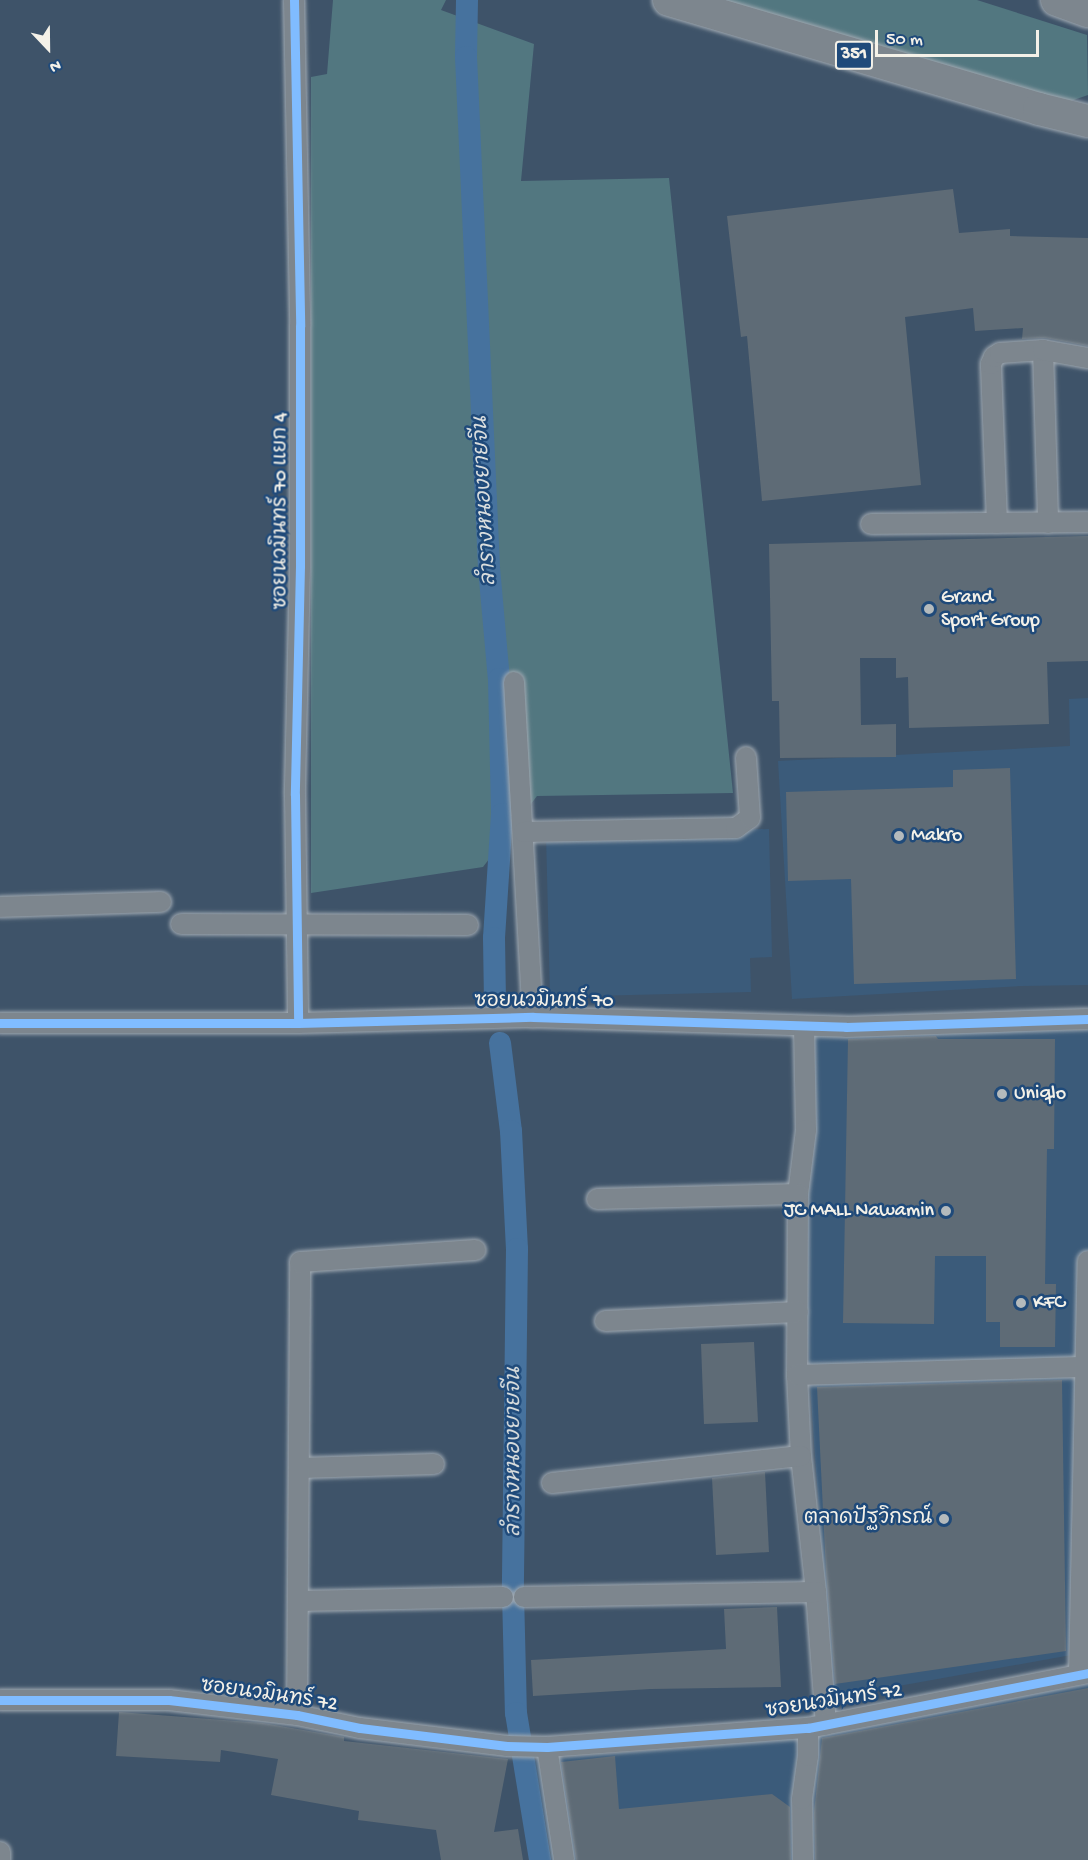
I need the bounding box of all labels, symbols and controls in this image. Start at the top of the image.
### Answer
north arrow [18,18,78,78]
scale bar [878,18,1042,56]
text: 50 m [886,30,923,51]
road number: 351 [834,40,874,70]
text: N [47,54,63,76]
street label: ซอยนวมินทร์ 70 แยก 4 [270,413,294,609]
water label: ลำรางหนองยายจีน [470,415,504,587]
place label: Grand Sport Group [941,586,1040,633]
marker: Grand Sport Group [922,602,936,616]
place label: Makro [911,824,962,848]
marker: Makro [892,829,906,843]
street label: ซอยนวมินทร์ 70 [474,990,614,1014]
place label: Uniqlo [1014,1082,1066,1106]
marker: Uniqlo [995,1087,1009,1101]
place label: JC MALL Nawamin [784,1199,934,1223]
marker: JC MALL Nawamin [939,1204,953,1218]
place label: KFC [1033,1291,1065,1315]
marker: KFC [1014,1296,1028,1310]
water label: ลำรางหนองยายจีน [503,1367,529,1537]
place label: ตลาดปัฐวิกรณ์ [804,1507,932,1531]
marker: ตลาดปัฐวิกรณ์ [937,1512,951,1526]
street label: ซอยนวมินทร์ 72 [199,1675,339,1717]
street label: ซอยนวมินทร์ 72 [764,1679,904,1725]

